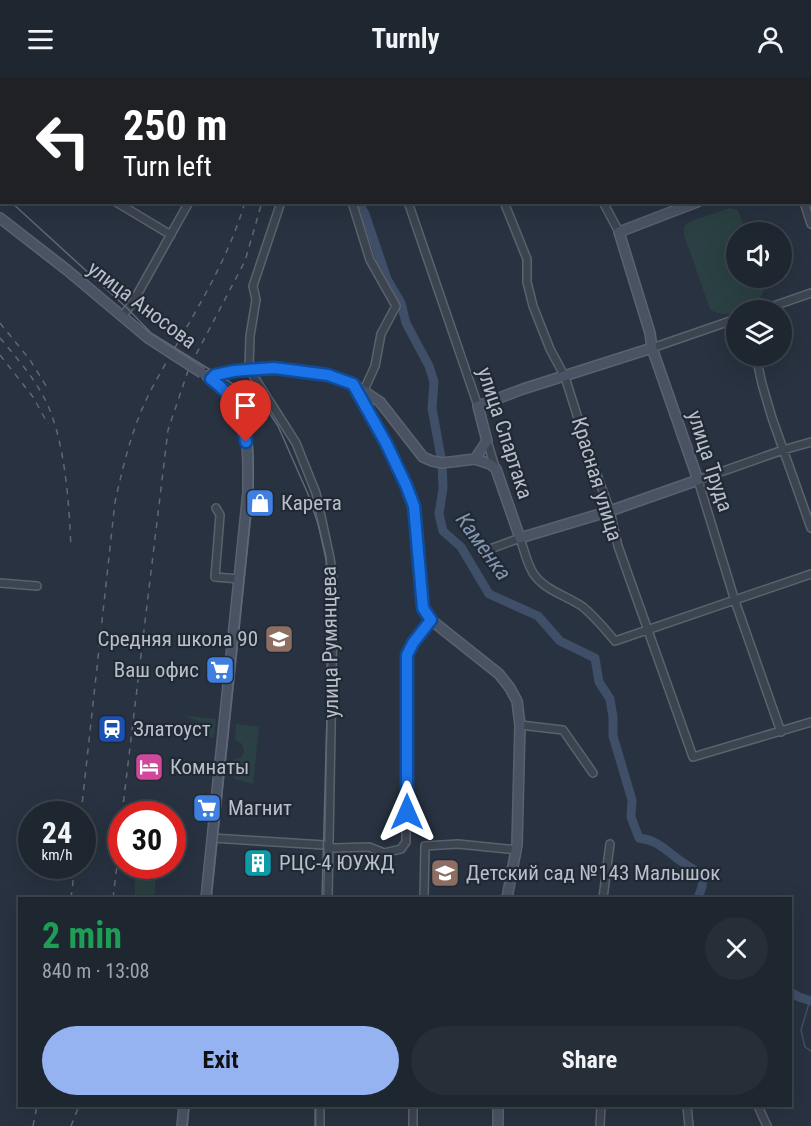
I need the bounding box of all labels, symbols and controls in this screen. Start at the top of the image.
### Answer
icon: menu [24,23,57,56]
text: Turnly [371,23,440,55]
icon: person [754,23,787,56]
text: 250 m [123,101,228,150]
icon: left [24,102,102,180]
text: Turn left [123,151,212,183]
map controls [726,222,792,366]
button: sound [726,222,792,288]
street label: улица Аносова [83,256,201,354]
button: layers [726,300,792,366]
street label: улица Спартака [472,364,538,502]
pin [220,380,271,442]
icon: arrive [229,389,262,422]
street label: улица Труда [682,407,738,515]
street label: Красная улица [567,414,627,544]
shop icon: Карета [244,487,276,519]
place label: Карета [281,491,342,515]
water label: Каменка [451,508,516,585]
street label: улица Румянцева [317,566,343,718]
school or university icon: Средняя школа 90 [263,623,295,655]
place label: Средняя школа 90 [98,627,258,651]
supermarket icon: Ваш офис [204,654,236,686]
place label: Ваш офис [114,658,199,682]
station icon: Златоуст [96,713,128,745]
place label: Златоуст [133,717,211,741]
hotel icon: Комнаты [133,751,165,783]
place label: Комнаты [170,755,249,779]
position arrow [375,780,439,844]
supermarket icon: Магнит [191,792,223,824]
place label: Магнит [228,796,292,820]
speed limit sign: 30 [108,801,186,879]
text: 24 [42,815,72,850]
text: km/h [42,846,72,864]
building icon: РЦС-4 ЮУЖД [242,847,274,879]
place label: РЦС-4 ЮУЖД [279,851,395,875]
school or university icon: Детский сад №143 Малышок [429,857,461,889]
place label: Детский сад №143 Малышок [466,861,720,885]
text: 2 min [42,915,122,957]
button: close [705,917,768,980]
text: 840 m · 13:08 [42,959,149,983]
button: Exit [42,1026,399,1095]
button: Share [411,1026,768,1095]

